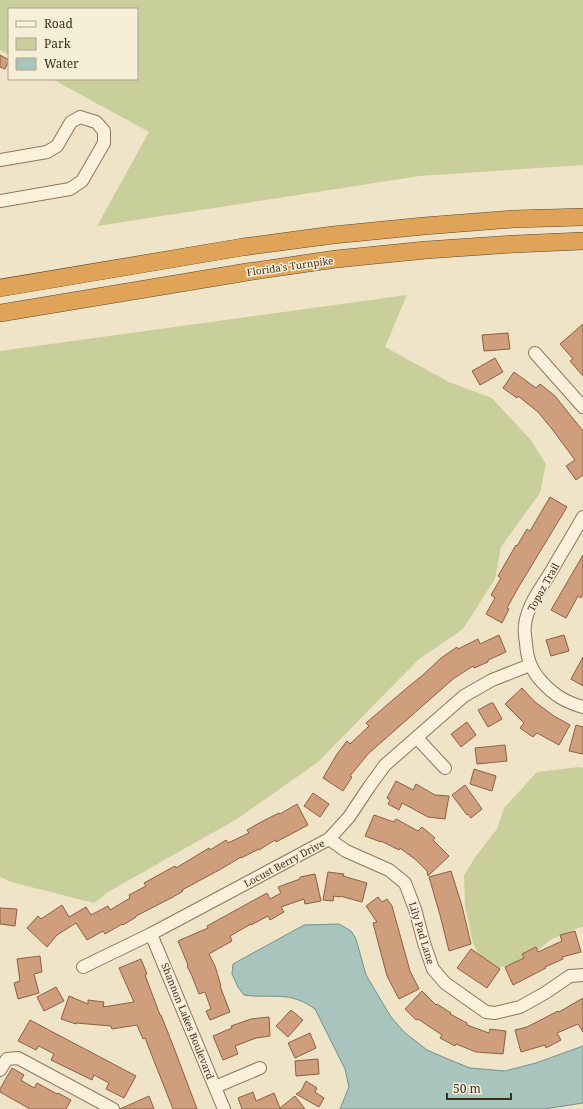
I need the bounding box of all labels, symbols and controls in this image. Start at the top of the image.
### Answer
legend [8,8,138,80]
text: Road [44,15,74,32]
text: Park [44,35,72,52]
text: Water [44,55,79,72]
street label: Florida's Turnpike [246,253,334,279]
street label: Topaz Trail [524,560,562,614]
street label: Locust Berry Drive [241,836,327,890]
street label: Lily Pad Lane [406,900,438,966]
street label: Shannon Lakes Boulevard [158,961,218,1081]
scale bar [447,1075,511,1101]
text: 50 m [453,1080,481,1097]

